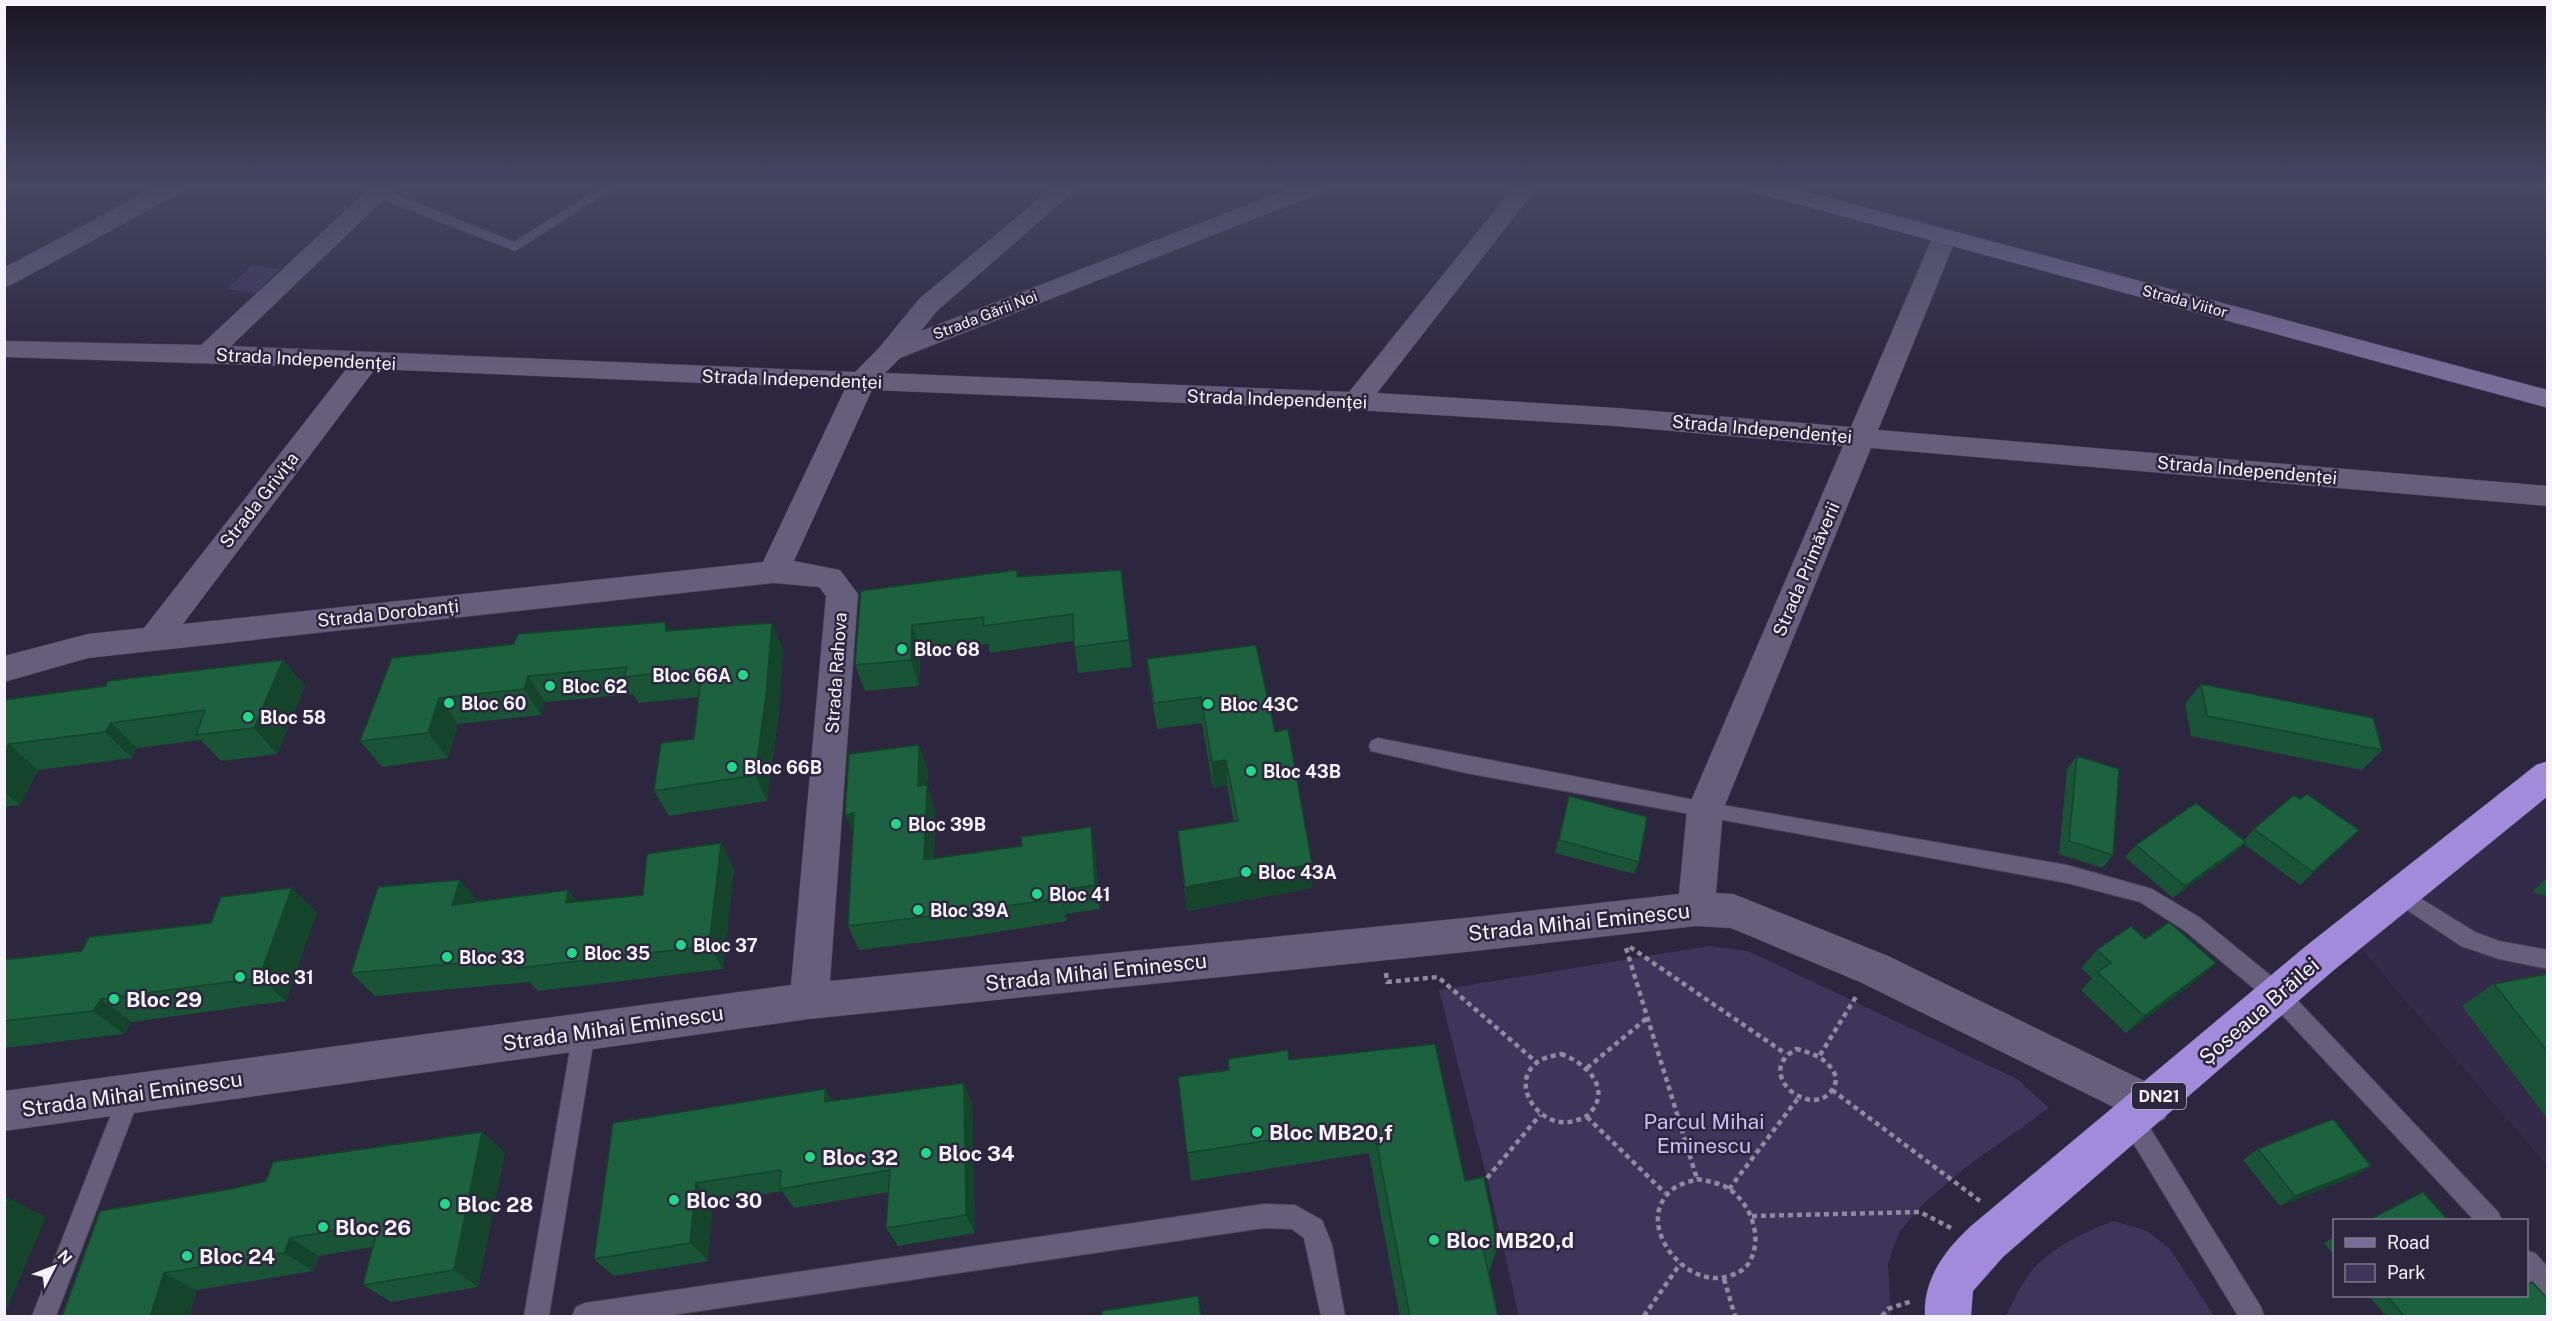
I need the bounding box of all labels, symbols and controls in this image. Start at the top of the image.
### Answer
street label: Strada Viitor [2140,281,2230,321]
street label: Strada Gării Noi [931,287,1039,343]
street label: Strada Independenței [215,344,397,374]
street label: Strada Independenței [701,365,883,393]
street label: Strada Independenței [1186,385,1368,413]
street label: Strada Independenței [1671,411,1853,447]
street label: Strada Grivița [215,448,303,552]
street label: Strada Independenței [2156,452,2338,488]
street label: Strada Primăverii [1768,499,1844,639]
street label: Strada Dorobanți [316,595,460,631]
street label: Strada Rahova [821,612,851,734]
place label: Bloc 68 [914,639,980,660]
marker: Bloc 68 [895,642,909,656]
place label: Bloc 66A [652,665,731,686]
marker: Bloc 66A [736,668,750,682]
place label: Bloc 62 [562,676,627,697]
marker: Bloc 62 [543,679,557,693]
place label: Bloc 60 [461,693,526,714]
place label: Bloc 43C [1220,694,1299,715]
marker: Bloc 60 [442,696,456,710]
marker: Bloc 43C [1201,697,1215,711]
place label: Bloc 58 [260,707,326,728]
marker: Bloc 58 [241,710,255,724]
place label: Bloc 66B [744,757,822,778]
marker: Bloc 66B [725,760,739,774]
place label: Bloc 43B [1263,761,1341,782]
marker: Bloc 43B [1244,764,1258,778]
place label: Bloc 39B [908,814,986,835]
marker: Bloc 39B [889,817,903,831]
place label: Bloc 43A [1258,862,1337,883]
marker: Bloc 43A [1239,865,1253,879]
place label: Bloc 41 [1049,884,1110,905]
marker: Bloc 41 [1030,887,1044,901]
street label: Strada Mihai Eminescu [1467,898,1691,946]
place label: Bloc 39A [930,900,1009,921]
marker: Bloc 39A [911,903,925,917]
place label: Bloc 37 [693,935,758,956]
marker: Bloc 37 [674,938,688,952]
place label: Bloc 35 [584,943,650,964]
marker: Bloc 35 [565,946,579,960]
place label: Bloc 33 [459,947,525,968]
street label: Strada Mihai Eminescu [984,948,1208,996]
marker: Bloc 33 [440,950,454,964]
street label: Șoseaua Brăilei [2194,952,2324,1070]
place label: Bloc 31 [252,967,314,988]
marker: Bloc 31 [233,970,247,984]
place label: Bloc 29 [126,987,202,1012]
marker: Bloc 29 [107,992,121,1006]
street label: Strada Mihai Eminescu [501,1000,725,1056]
street label: Strada Mihai Eminescu [20,1066,244,1122]
road number: DN21 [2132,1083,2186,1109]
park label: Parcul Mihai Eminescu [1644,1109,1764,1158]
place label: Bloc MB20,f [1269,1120,1393,1145]
marker: Bloc MB20,f [1250,1125,1264,1139]
place label: Bloc 34 [938,1141,1015,1166]
place label: Bloc 32 [822,1145,898,1170]
marker: Bloc 34 [919,1146,933,1160]
marker: Bloc 32 [803,1150,817,1164]
place label: Bloc 30 [686,1188,762,1213]
place label: Bloc 28 [457,1192,533,1217]
marker: Bloc 30 [667,1193,681,1207]
marker: Bloc 28 [438,1197,452,1211]
place label: Bloc 26 [335,1215,411,1240]
legend [2333,1219,2528,1297]
marker: Bloc 26 [316,1220,330,1234]
place label: Bloc MB20,d [1446,1228,1574,1253]
text: Road [2387,1232,2430,1253]
marker: Bloc MB20,d [1427,1233,1441,1247]
north arrow [24,1237,84,1297]
place label: Bloc 24 [199,1244,275,1269]
text: N [54,1246,76,1268]
marker: Bloc 24 [180,1249,194,1263]
text: Park [2387,1262,2425,1283]

